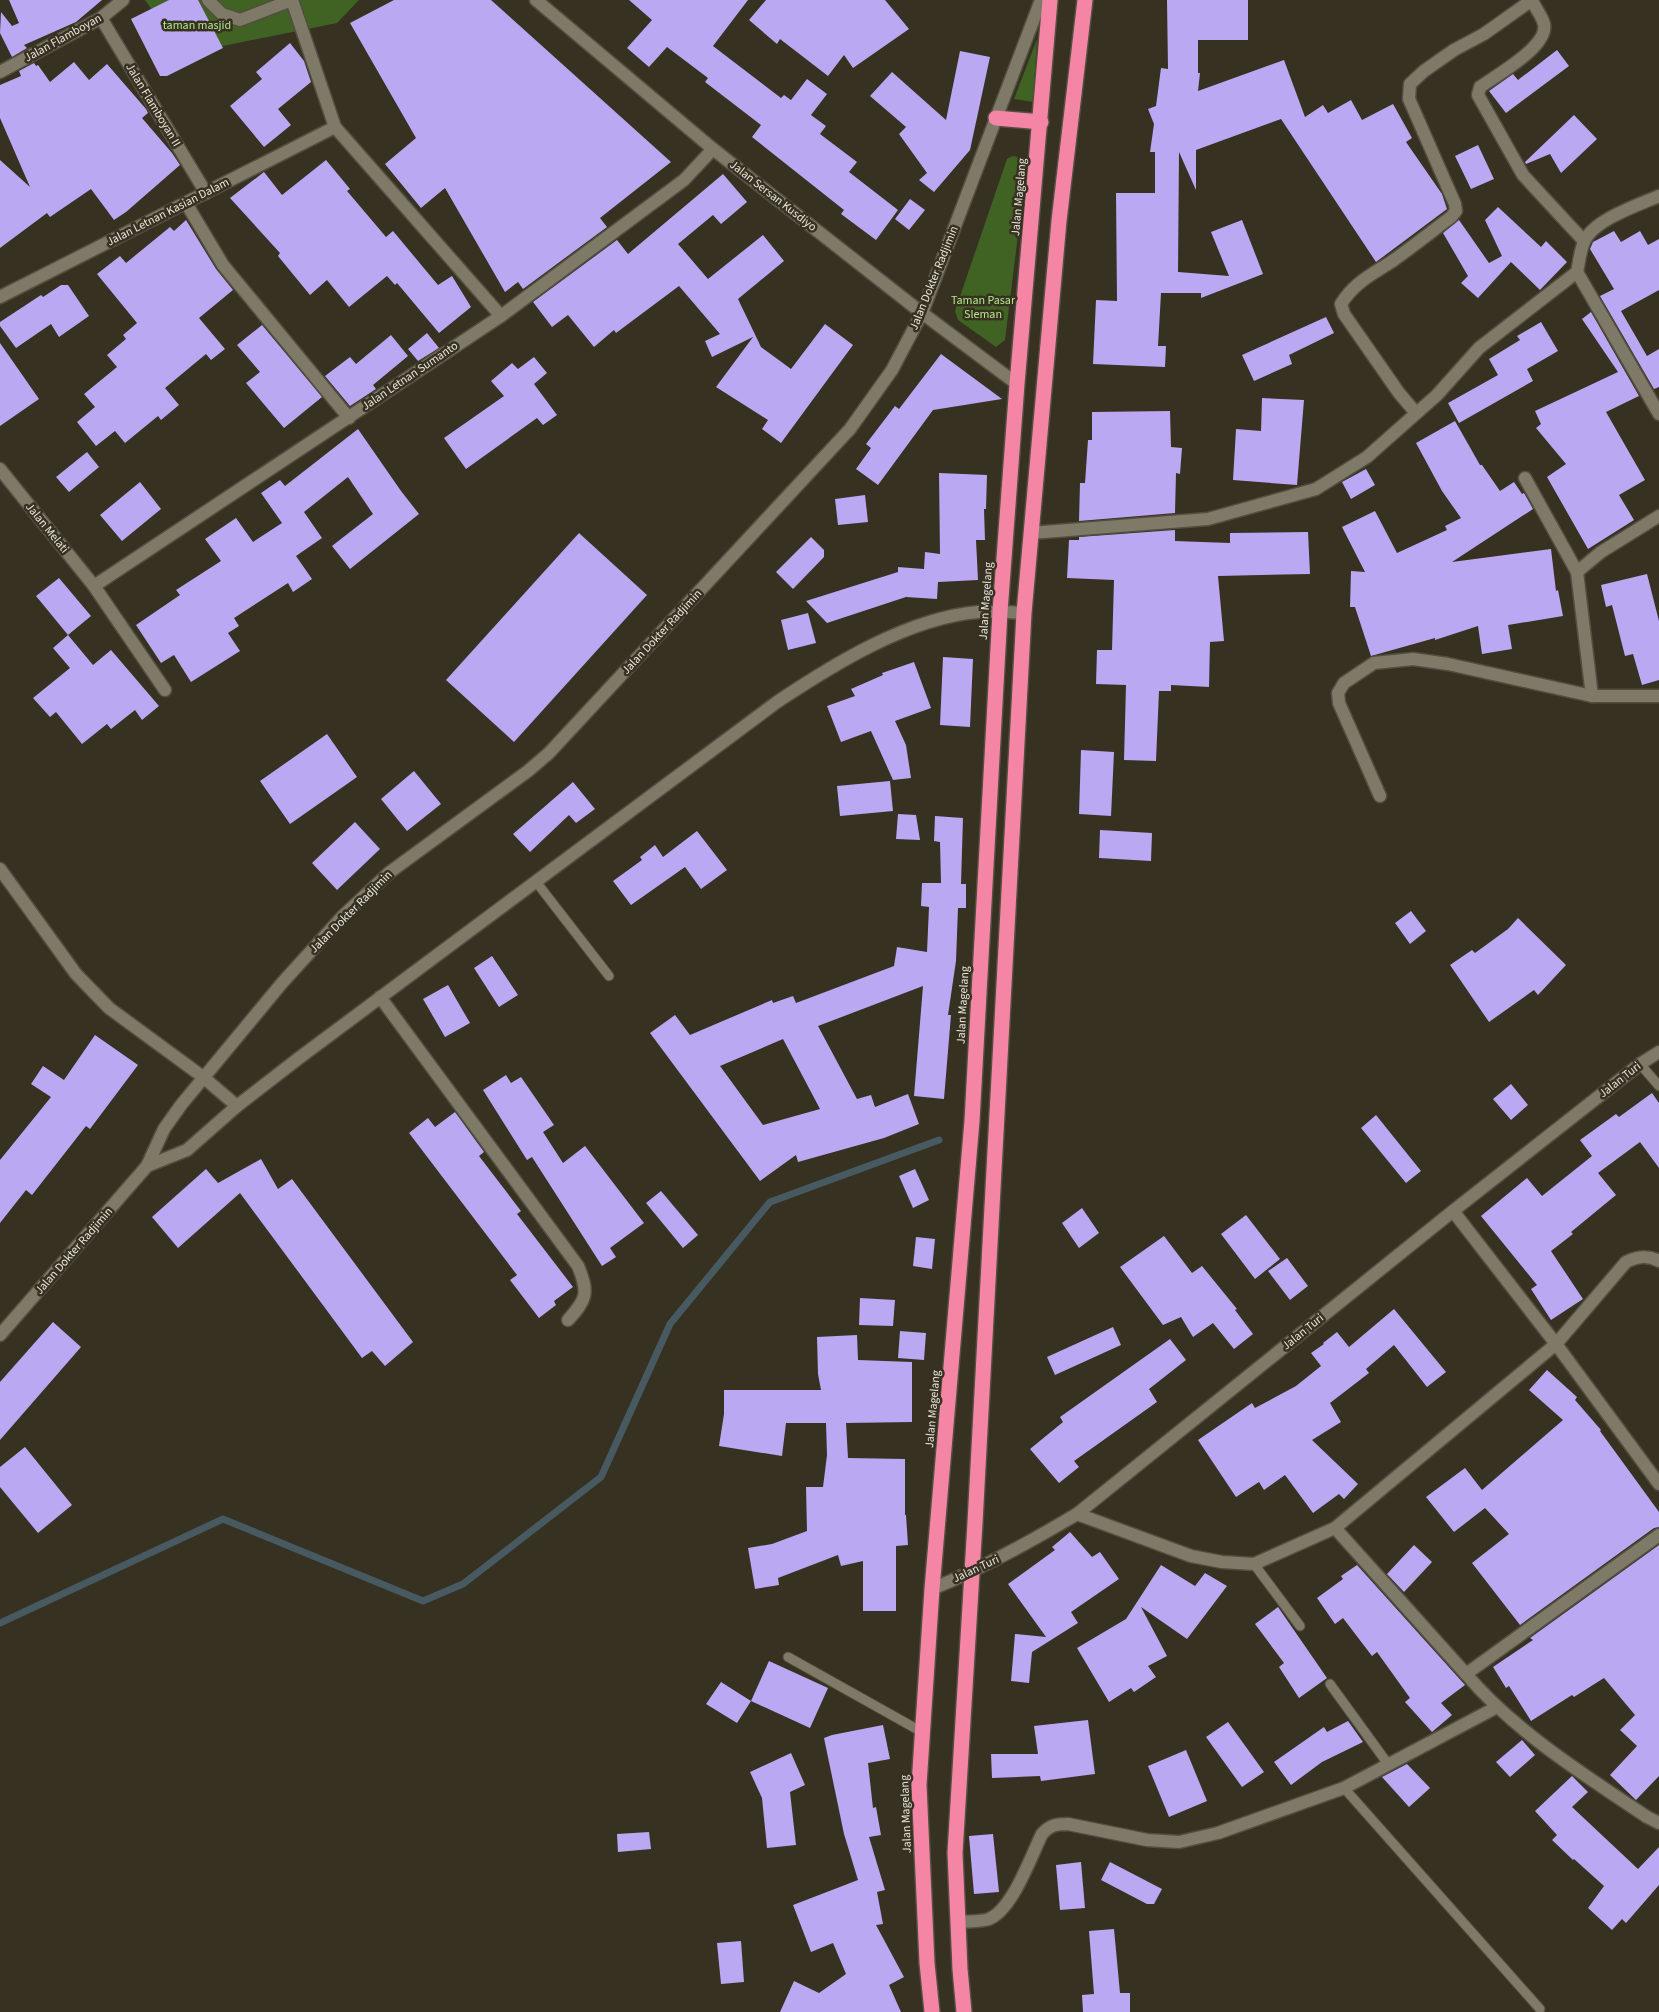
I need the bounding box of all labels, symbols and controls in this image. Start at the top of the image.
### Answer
street label: Jalan Flamboyan [21,10,105,66]
park label: taman masjid [163,17,231,34]
street label: Jalan Flamboyan II [121,60,185,150]
street label: Jalan Sersan Kusdiyo [726,157,820,235]
street label: Jalan Magelang [1007,157,1031,237]
street label: Jalan Letnan Kasian Dalam [104,174,232,250]
street label: Jalan Dokter Radjimin [905,223,963,333]
park label: Taman Pasar Sleman [951,292,1016,323]
street label: Jalan Letnan Sumanto [358,337,462,415]
street label: Jalan Melati [21,499,73,557]
street label: Jalan Magelang [975,561,997,641]
street label: Jalan Dokter Radjimin [618,586,706,678]
street label: Jalan Dokter Radjimin [306,867,396,957]
street label: Jalan Magelang [952,966,974,1044]
street label: Jalan Turi [1595,1058,1645,1102]
street label: Jalan Dokter Radjimin [31,1204,117,1298]
street label: Jalan Turi [1278,1310,1328,1354]
street label: Jalan Magelang [921,1369,945,1449]
street label: Jalan Turi [950,1551,1002,1587]
street label: Jalan Magelang [896,1775,916,1853]

